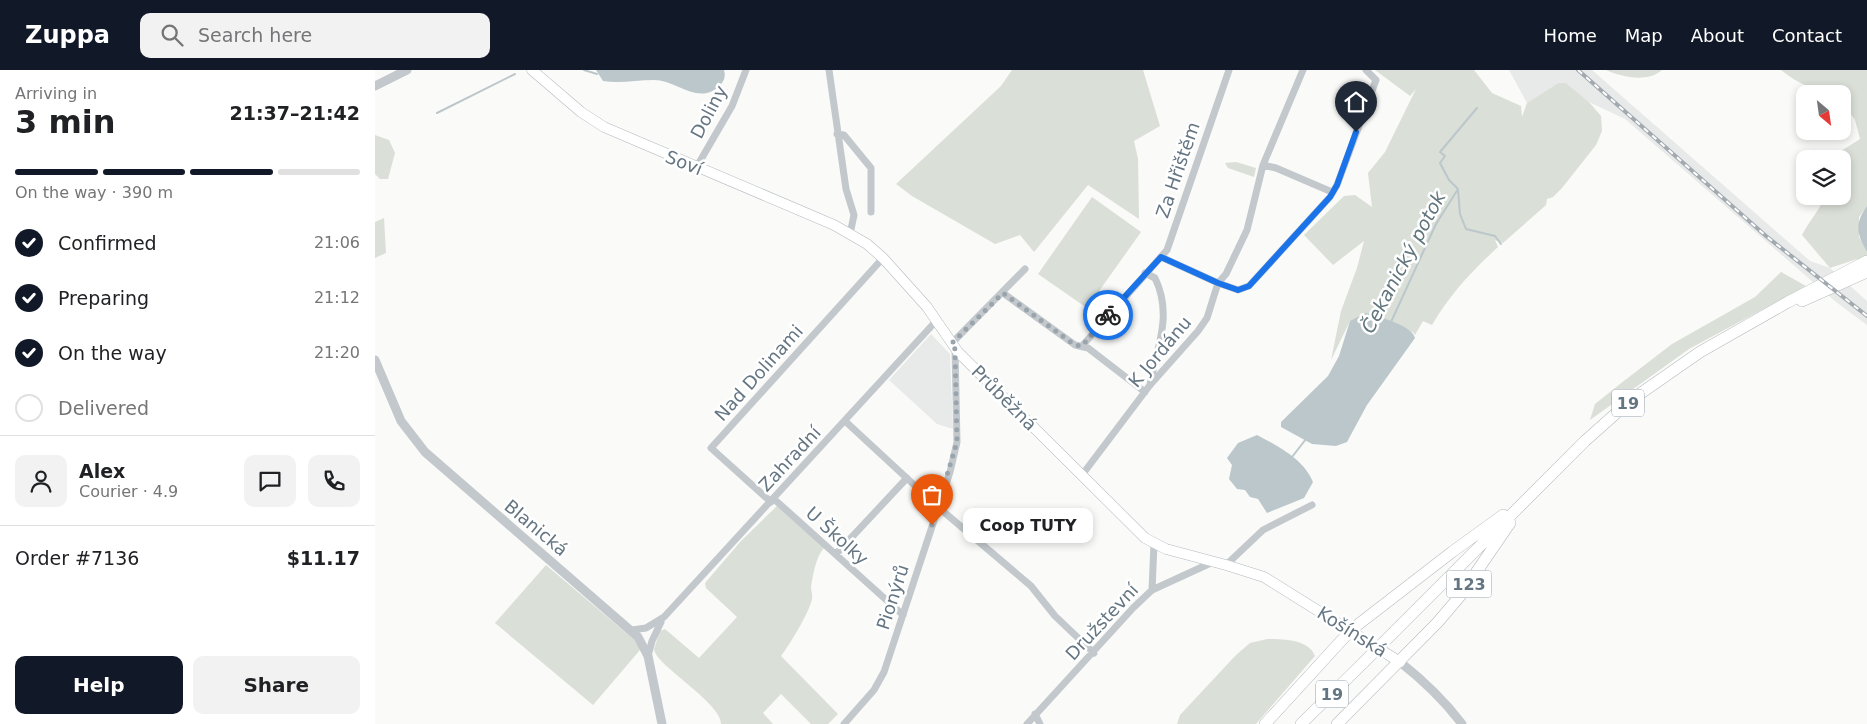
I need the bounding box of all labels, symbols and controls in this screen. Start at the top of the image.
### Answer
search box [140,13,490,58]
text: Zuppa [25,21,110,49]
icon: search [158,21,186,49]
text: Search here [198,24,312,46]
text: Home [1544,25,1597,46]
text: Map [1625,25,1663,46]
text: About [1691,25,1744,46]
text: Contact [1772,25,1842,46]
street label: Doliny [686,81,731,142]
pin [1335,81,1377,132]
text: Arriving in [15,84,97,103]
north arrow [1796,85,1851,140]
map controls [1796,85,1851,205]
icon: home [1342,88,1370,116]
text: 21:37–21:42 [230,102,360,124]
text: 3 min [15,103,116,141]
street label: Za Hřištěm [1151,119,1204,221]
street label: Soví [663,146,707,180]
button: layers [1796,150,1851,205]
text: On the way · 390 m [15,183,173,202]
water label: Čekanický potok [1355,186,1450,337]
icon: check [15,229,43,257]
text: Confirmed [58,232,157,254]
text: 21:06 [314,233,360,252]
icon: check [15,284,43,312]
text: Preparing [58,287,149,309]
text: 21:12 [314,288,360,307]
courier [1083,290,1133,340]
icon: bike [1094,301,1122,329]
street label: K Jordánu [1124,312,1195,391]
street label: Nad Dolinami [710,320,807,425]
icon: check [15,339,43,367]
text: On the way [58,342,167,364]
text: 21:20 [314,343,360,362]
street label: Průběžná [967,361,1041,435]
road number: 19 [1612,389,1644,416]
text: Delivered [58,397,149,419]
street label: Zahradní [754,421,826,495]
button: person [15,455,67,507]
button: chat [244,455,296,507]
button: phone [308,455,360,507]
text: Alex [79,460,125,482]
pin [911,474,953,525]
icon: bag [918,481,946,509]
text: Courier · 4.9 [79,482,178,501]
street label: Blanická [501,495,572,560]
street label: U Školky [802,502,873,569]
callout: Coop TUTY [962,508,1092,542]
text: Coop TUTY [979,516,1077,535]
text: Order #7136 [15,547,139,569]
text: $11.17 [287,547,360,569]
street label: Pionýrů [872,562,913,632]
road number: 123 [1447,570,1491,598]
street label: Družstevní [1061,578,1143,664]
street label: Košínská [1314,602,1391,661]
button: Help [15,656,183,714]
button: Share [193,656,360,714]
road number: 19 [1316,680,1348,708]

